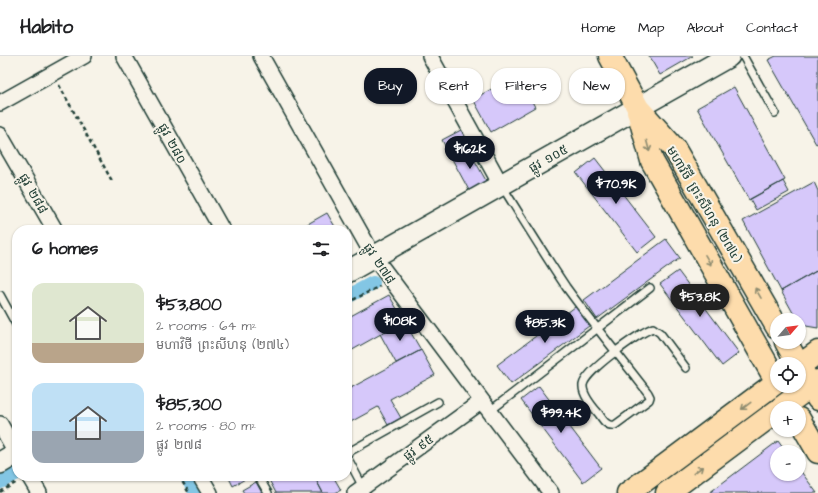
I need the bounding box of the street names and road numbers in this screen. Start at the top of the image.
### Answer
street label: ផ្លូវ ២៨០ [152,120,191,168]
street label: ផ្លូវ ១០៥ [526,141,572,179]
street label: មហាវិថី ព្រះសីហនុ (២៧៤) [662,143,747,267]
street label: ផ្លូវ ២៨៨ [13,170,52,218]
street label: ផ្លូវ ២៧៨ [357,240,399,289]
street label: ផ្លូវ ៩៥ [399,430,439,467]

